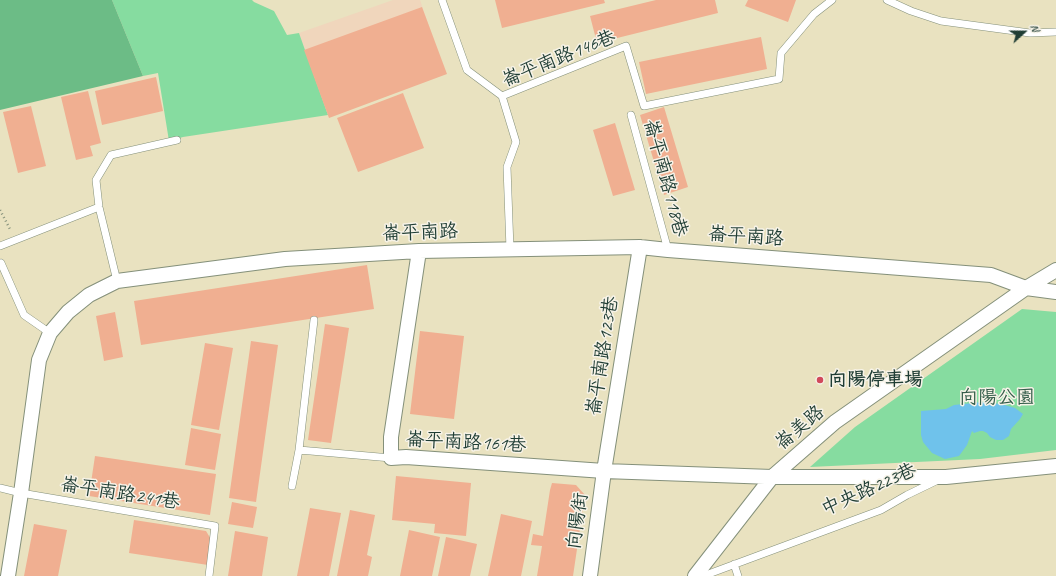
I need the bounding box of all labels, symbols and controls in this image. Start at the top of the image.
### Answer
north arrow [1004,12,1044,52]
text: N [1027,22,1043,33]
street label: 崙平南路146巷 [499,26,619,92]
street label: 崙平南路118巷 [638,117,692,239]
street label: 崙平南路 [382,220,458,246]
street label: 崙平南路 [707,223,785,251]
street label: 崙平南路123巷 [582,295,624,417]
place label: 向陽停車場 [828,369,923,391]
marker: 向陽停車場 [815,375,825,385]
park label: 向陽公園 [959,387,1035,409]
street label: 崙美路 [771,401,829,455]
street label: 崙平南路161巷 [405,428,527,458]
street label: 中央路223巷 [818,459,920,521]
street label: 崙平南路241巷 [59,473,181,515]
street label: 向陽街 [563,491,593,551]

